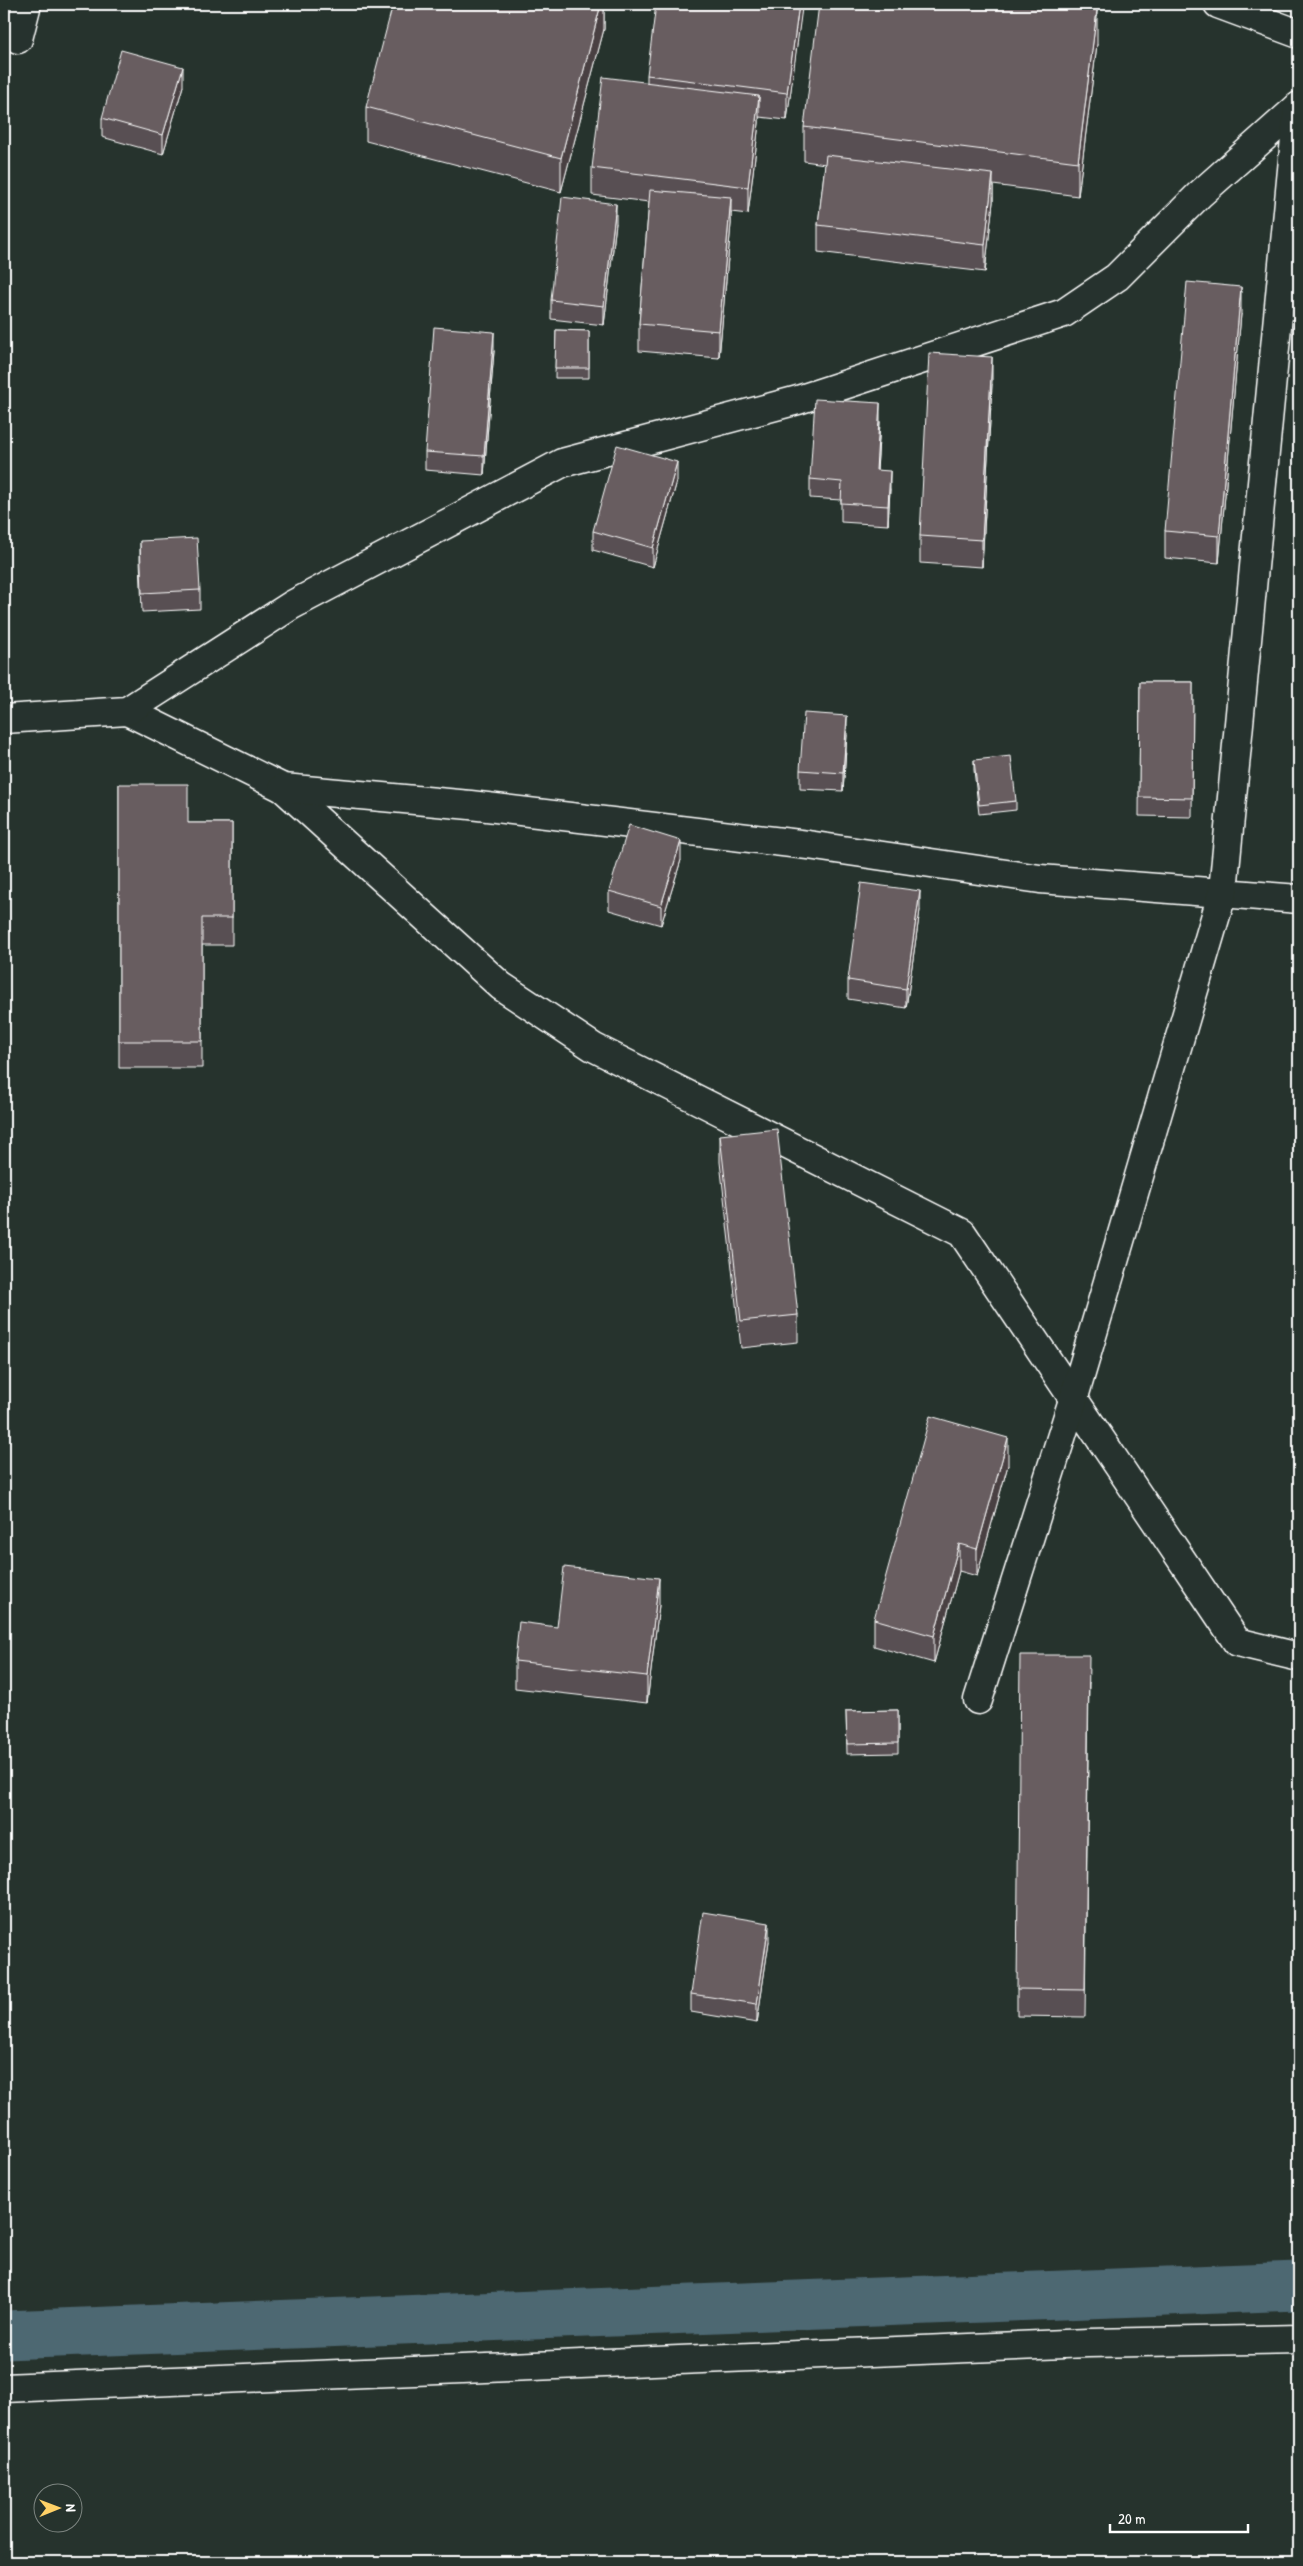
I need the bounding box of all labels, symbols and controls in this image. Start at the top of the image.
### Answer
north arrow [32,2484,82,2534]
scale bar [1110,2501,1248,2533]
text: N [62,2504,81,2512]
text: 20 m [1118,2508,1145,2529]

